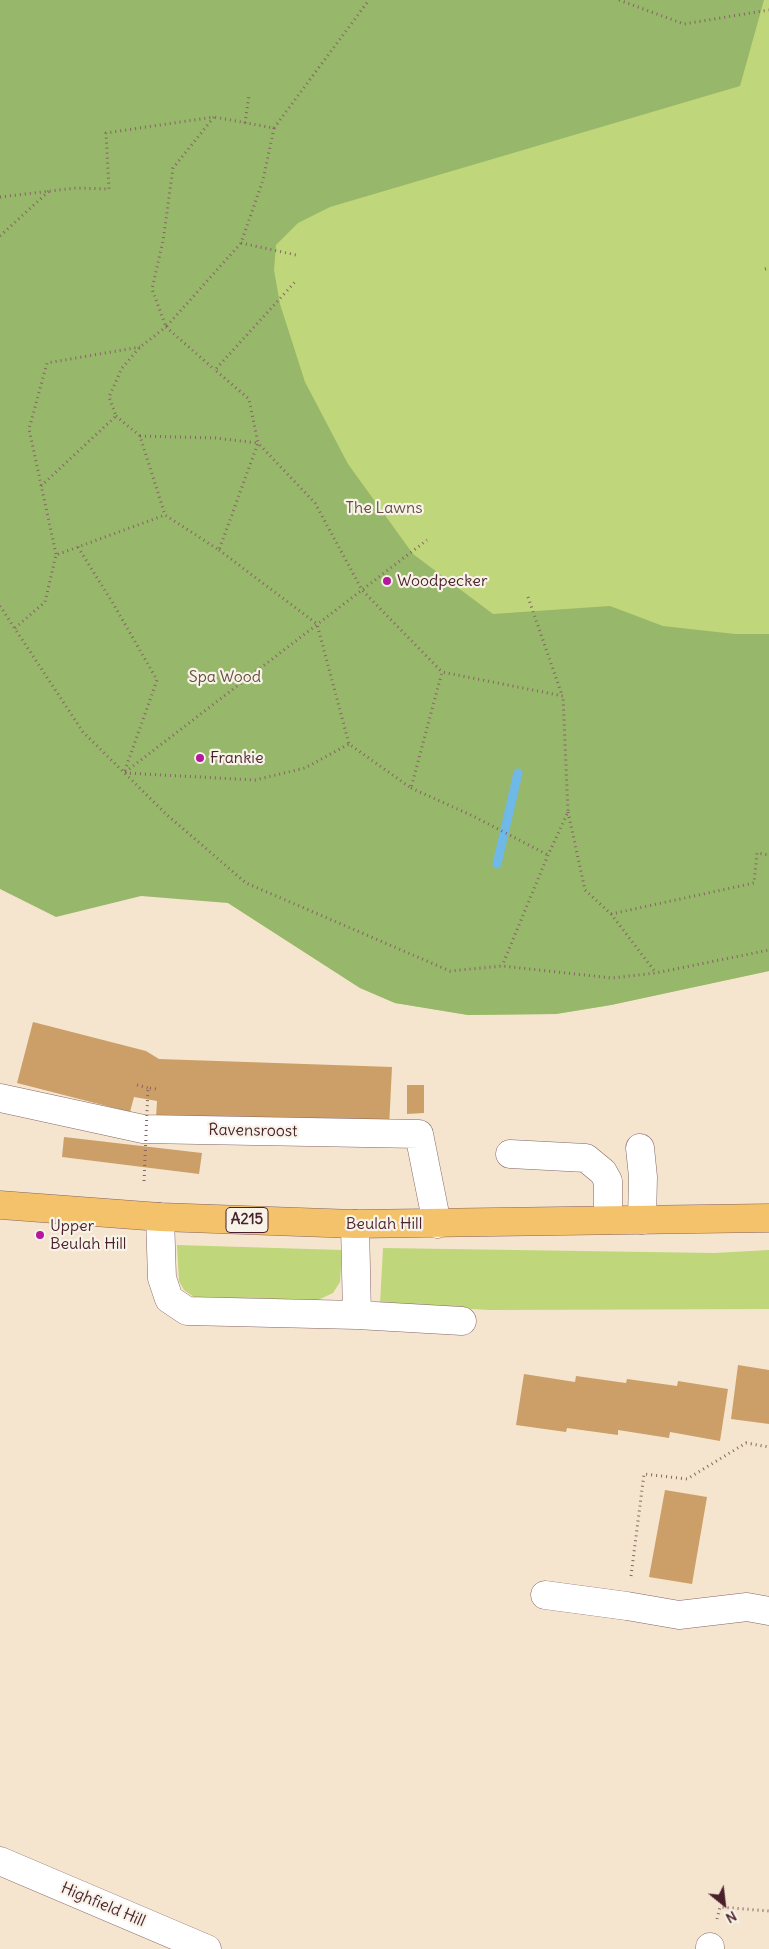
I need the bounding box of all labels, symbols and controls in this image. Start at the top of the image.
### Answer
park label: The Lawns [346,498,422,518]
place label: Woodpecker [397,571,487,591]
marker: Woodpecker [381,575,393,587]
park label: Spa Wood [189,667,261,687]
place label: Frankie [210,748,264,768]
marker: Frankie [194,752,206,764]
street label: Ravensroost [208,1121,298,1141]
road number: A215 [226,1208,268,1232]
street label: Beulah Hill [346,1214,422,1234]
place label: Upper Beulah Hill [50,1216,126,1254]
marker: Upper Beulah Hill [34,1229,46,1241]
street label: Highfield Hill [58,1879,148,1931]
north arrow [699,1879,749,1929]
text: N [723,1907,740,1927]

